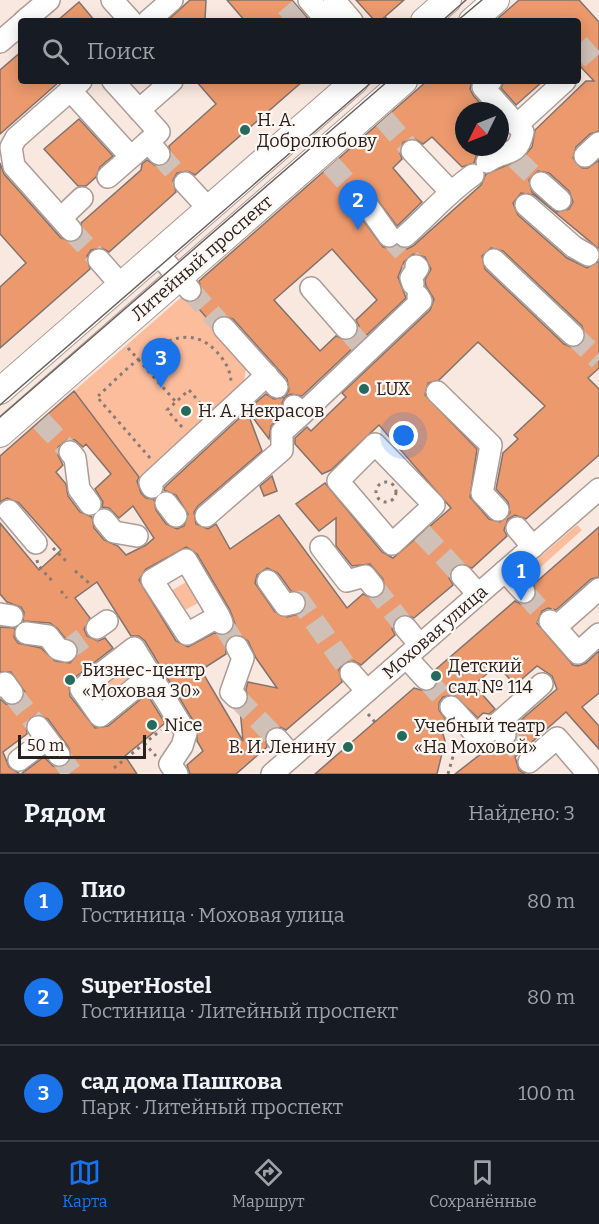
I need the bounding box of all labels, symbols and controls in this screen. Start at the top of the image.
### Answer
search box [18,18,581,84]
icon: search [39,35,72,68]
text: Поиск [87,38,155,65]
north arrow [455,102,509,156]
place label: Н. А. Добролюбову [257,109,377,152]
marker: Н. А. Добролюбову [238,123,252,137]
pin: 2 [338,180,378,230]
street label: Литейный проспект [127,191,277,325]
pin: 3 [142,338,180,388]
place label: LUX [376,378,411,400]
marker: LUX [357,382,371,396]
place label: Н. А. Некрасов [198,400,324,422]
marker: Н. А. Некрасов [179,404,193,418]
your location [389,421,418,450]
pin: 1 [502,552,540,601]
street label: Моховая улица [378,580,492,684]
place label: Детский сад № 114 [448,655,533,698]
place label: Бизнес-центр «Моховая 30» [82,659,205,702]
marker: Детский сад № 114 [429,669,443,683]
marker: Бизнес-центр «Моховая 30» [63,673,77,687]
place label: Nice [164,714,202,736]
place label: Учебный театр «На Моховой» [414,715,546,758]
marker: Nice [145,718,159,732]
marker: Учебный театр «На Моховой» [395,729,409,743]
scale bar [18,732,146,760]
text: 50 m [27,736,64,755]
place label: В. И. Ленину [228,736,336,758]
marker: В. И. Ленину [341,740,355,754]
text: Рядом [24,798,106,829]
text: Найдено: 3 [468,801,575,825]
text: Пио [81,876,126,903]
text: 1 [39,889,48,913]
text: 80 m [527,889,575,913]
text: Гостиница · Моховая улица [81,903,345,927]
text: SuperHostel [81,972,212,999]
text: 2 [38,985,49,1009]
text: 80 m [527,985,575,1009]
text: Гостиница · Литейный проспект [81,999,398,1023]
text: сад дома Пашкова [81,1068,282,1095]
text: 3 [38,1081,49,1105]
text: 100 m [518,1081,575,1105]
text: Парк · Литейный проспект [81,1095,343,1119]
tab: Карта [62,1156,107,1211]
tab: Маршрут [232,1156,305,1211]
tab: Сохранённые [429,1156,537,1211]

